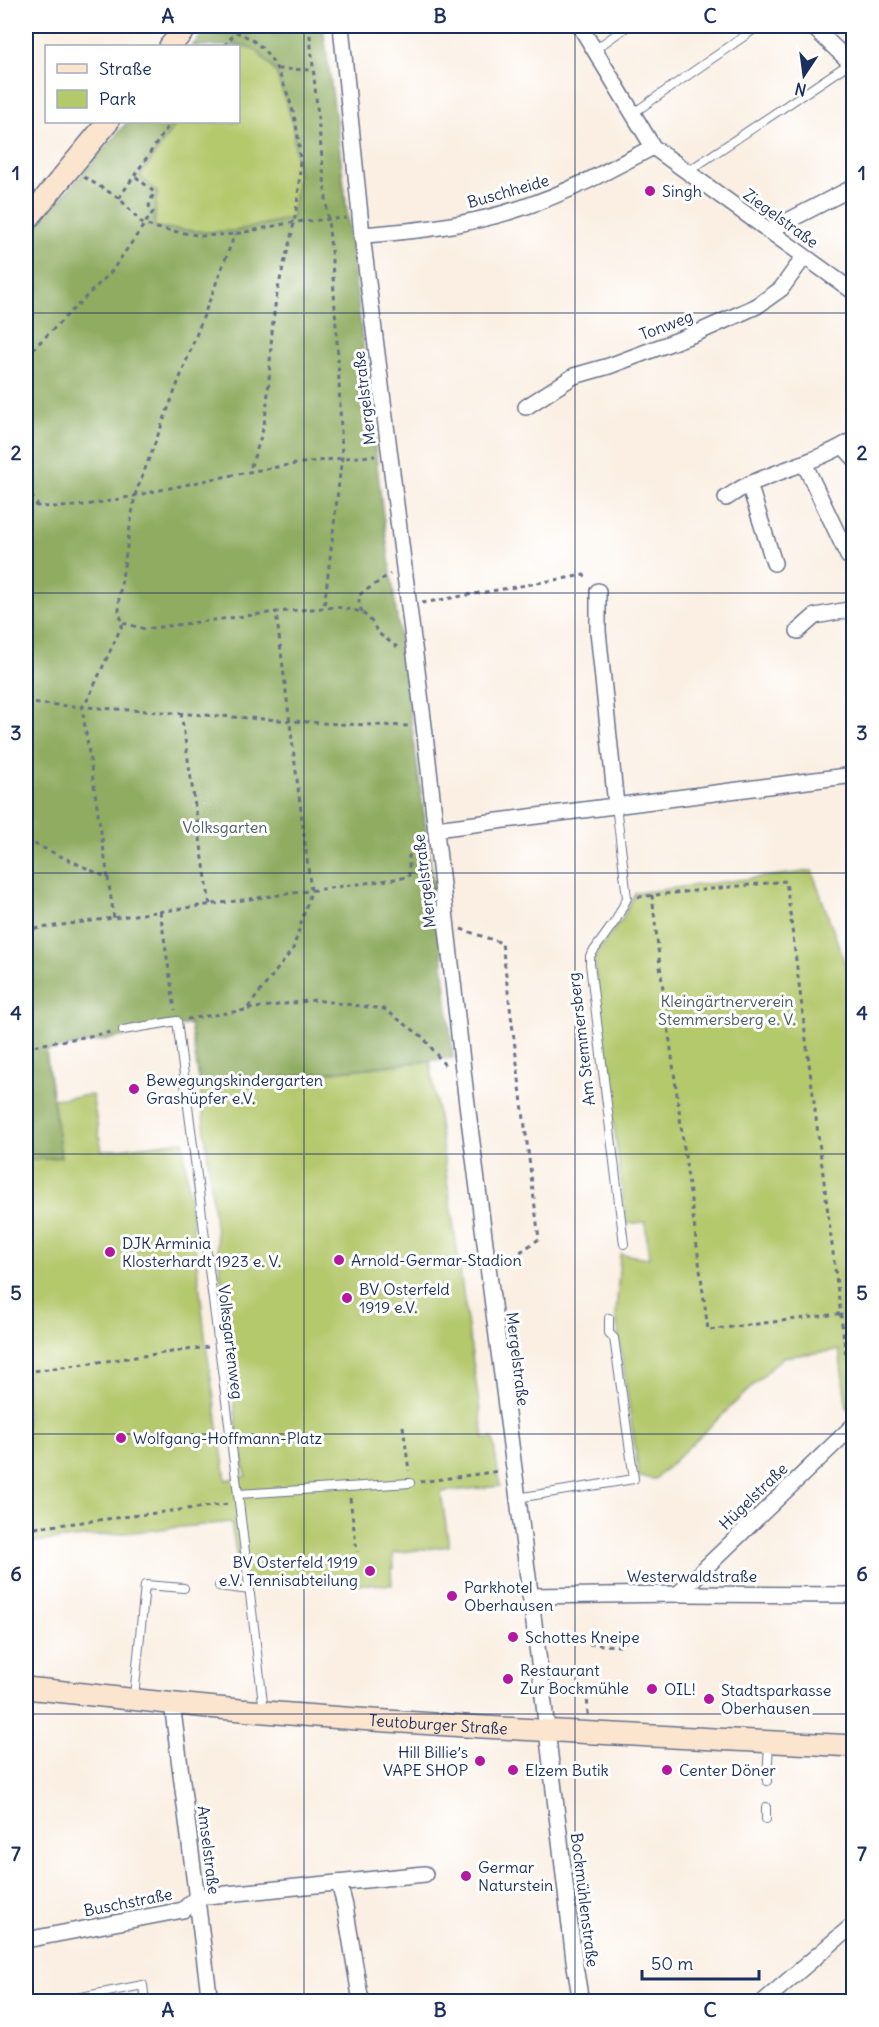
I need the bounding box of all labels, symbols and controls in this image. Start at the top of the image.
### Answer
text: A [162,3,175,28]
text: B [433,3,447,28]
text: C [703,3,717,28]
legend [45,45,240,123]
north arrow [774,45,834,105]
text: Straße [99,57,152,80]
text: N [793,79,808,101]
text: Park [99,87,136,110]
text: 1 [12,160,20,185]
text: 1 [858,160,866,185]
street label: Buschheide [465,170,551,212]
place label: Singh [662,181,702,201]
marker: Singh [643,184,657,198]
street label: Ziegelstraße [740,184,822,252]
street label: Tonweg [636,306,696,344]
street label: Mergelstraße [348,350,380,446]
text: 2 [11,440,22,465]
text: 2 [857,440,868,465]
text: 3 [10,720,22,745]
text: 3 [856,720,868,745]
park label: Volksgarten [182,817,268,837]
street label: Mergelstraße [408,833,440,929]
street label: Am Stemmersberg [563,971,599,1107]
park label: Kleingärtnerverein Stemmersberg e. V. [658,991,796,1029]
text: 4 [10,1000,22,1025]
text: 4 [856,1000,868,1025]
place label: Bewegungskindergarten Grashüpfer e.V. [146,1070,323,1108]
marker: Bewegungskindergarten Grashüpfer e.V. [127,1082,141,1096]
place label: DJK Arminia Klosterhardt 1923 e. V. [122,1233,281,1271]
marker: DJK Arminia Klosterhardt 1923 e. V. [103,1245,117,1259]
place label: Arnold-Germar-Stadion [351,1250,522,1270]
marker: Arnold-Germar-Stadion [332,1253,346,1267]
place label: BV Osterfeld 1919 e.V. [359,1279,450,1317]
text: 5 [10,1280,22,1305]
text: 5 [856,1280,868,1305]
street label: Volksgartenweg [214,1284,248,1400]
marker: BV Osterfeld 1919 e.V. [340,1291,354,1305]
street label: Mergelstraße [502,1311,534,1407]
place label: Wolfgang-Hoffmann-Platz [133,1428,323,1448]
marker: Wolfgang-Hoffmann-Platz [114,1431,128,1445]
street label: Hügelstraße [715,1458,791,1534]
place label: BV Osterfeld 1919 e.V. Tennisabteilung [219,1552,358,1590]
text: 6 [10,1561,22,1586]
text: 6 [856,1561,868,1586]
marker: BV Osterfeld 1919 e.V. Tennisabteilung [363,1564,377,1578]
street label: Westerwaldstraße [627,1566,757,1586]
place label: Parkhotel Oberhausen [464,1577,553,1615]
marker: Parkhotel Oberhausen [445,1589,459,1603]
place label: Schottes Kneipe [525,1627,640,1647]
marker: Schottes Kneipe [506,1630,520,1644]
place label: Restaurant Zur Bockmühle [520,1660,629,1698]
marker: Restaurant Zur Bockmühle [501,1672,515,1686]
place label: OIL! [664,1679,696,1699]
place label: Stadtsparkasse Oberhausen [721,1680,831,1718]
marker: OIL! [645,1682,659,1696]
marker: Stadtsparkasse Oberhausen [702,1692,716,1706]
street label: Teutoburger Straße [368,1710,508,1738]
place label: Hill Billie’s VAPE SHOP [383,1742,468,1780]
marker: Hill Billie’s VAPE SHOP [473,1754,487,1768]
place label: Elzem Butik [525,1760,609,1780]
place label: Center Döner [679,1760,776,1780]
marker: Elzem Butik [506,1763,520,1777]
marker: Center Döner [660,1763,674,1777]
street label: Amselstraße [194,1804,224,1896]
street label: Bockmühlenstraße [567,1832,603,1968]
text: 7 [11,1841,21,1866]
text: 7 [857,1841,867,1866]
place label: Germar Naturstein [478,1857,553,1895]
marker: Germar Naturstein [459,1869,473,1883]
street label: Buschstraße [82,1884,174,1920]
scale bar [642,1943,759,1981]
text: 50 m [651,1952,693,1975]
text: A [162,1997,175,2022]
text: B [433,1997,447,2022]
text: C [703,1997,717,2022]

